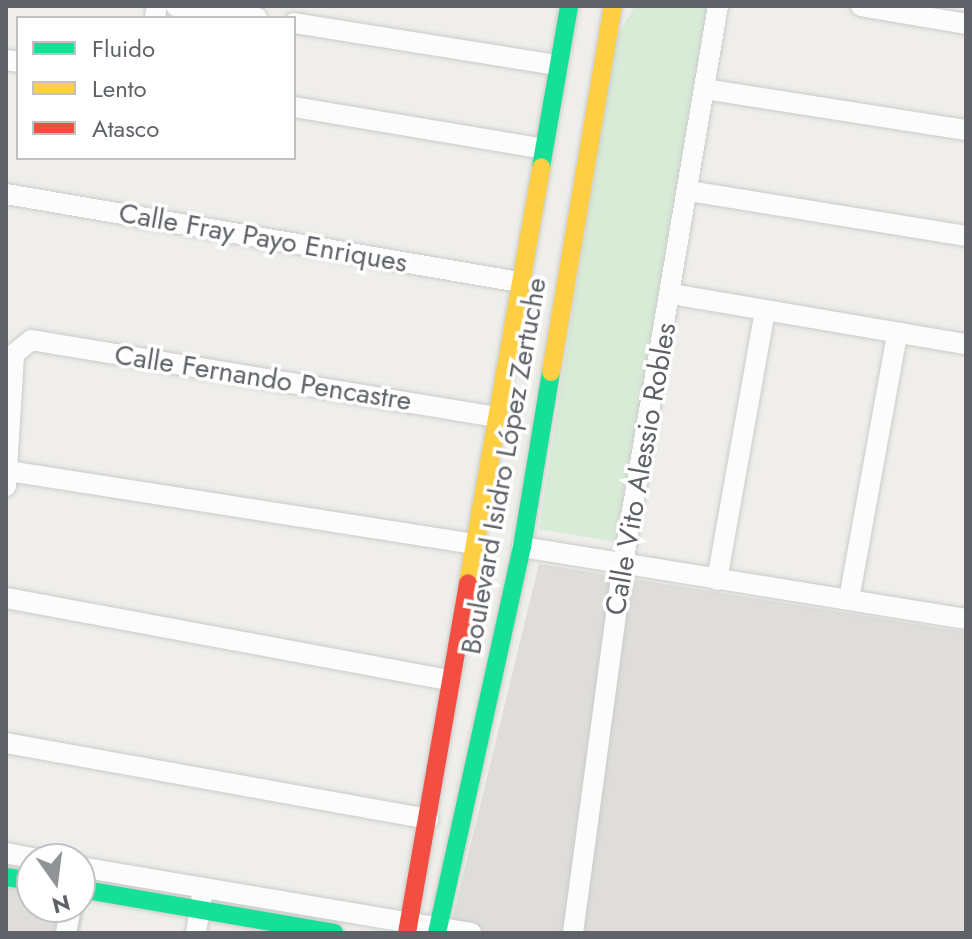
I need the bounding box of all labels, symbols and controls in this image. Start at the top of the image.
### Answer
legend [16,16,296,160]
text: Fluido [92,31,155,66]
text: Lento [92,71,147,106]
text: Atasco [92,111,159,146]
street label: Calle Fray Payo Enriques [116,196,410,280]
street label: Boulevard Isidro López Zertuche [454,275,554,657]
street label: Calle Vito Alessio Robles [599,320,683,618]
street label: Calle Fernando Pencastre [112,338,414,418]
north arrow [16,843,96,923]
text: N [49,887,74,922]

